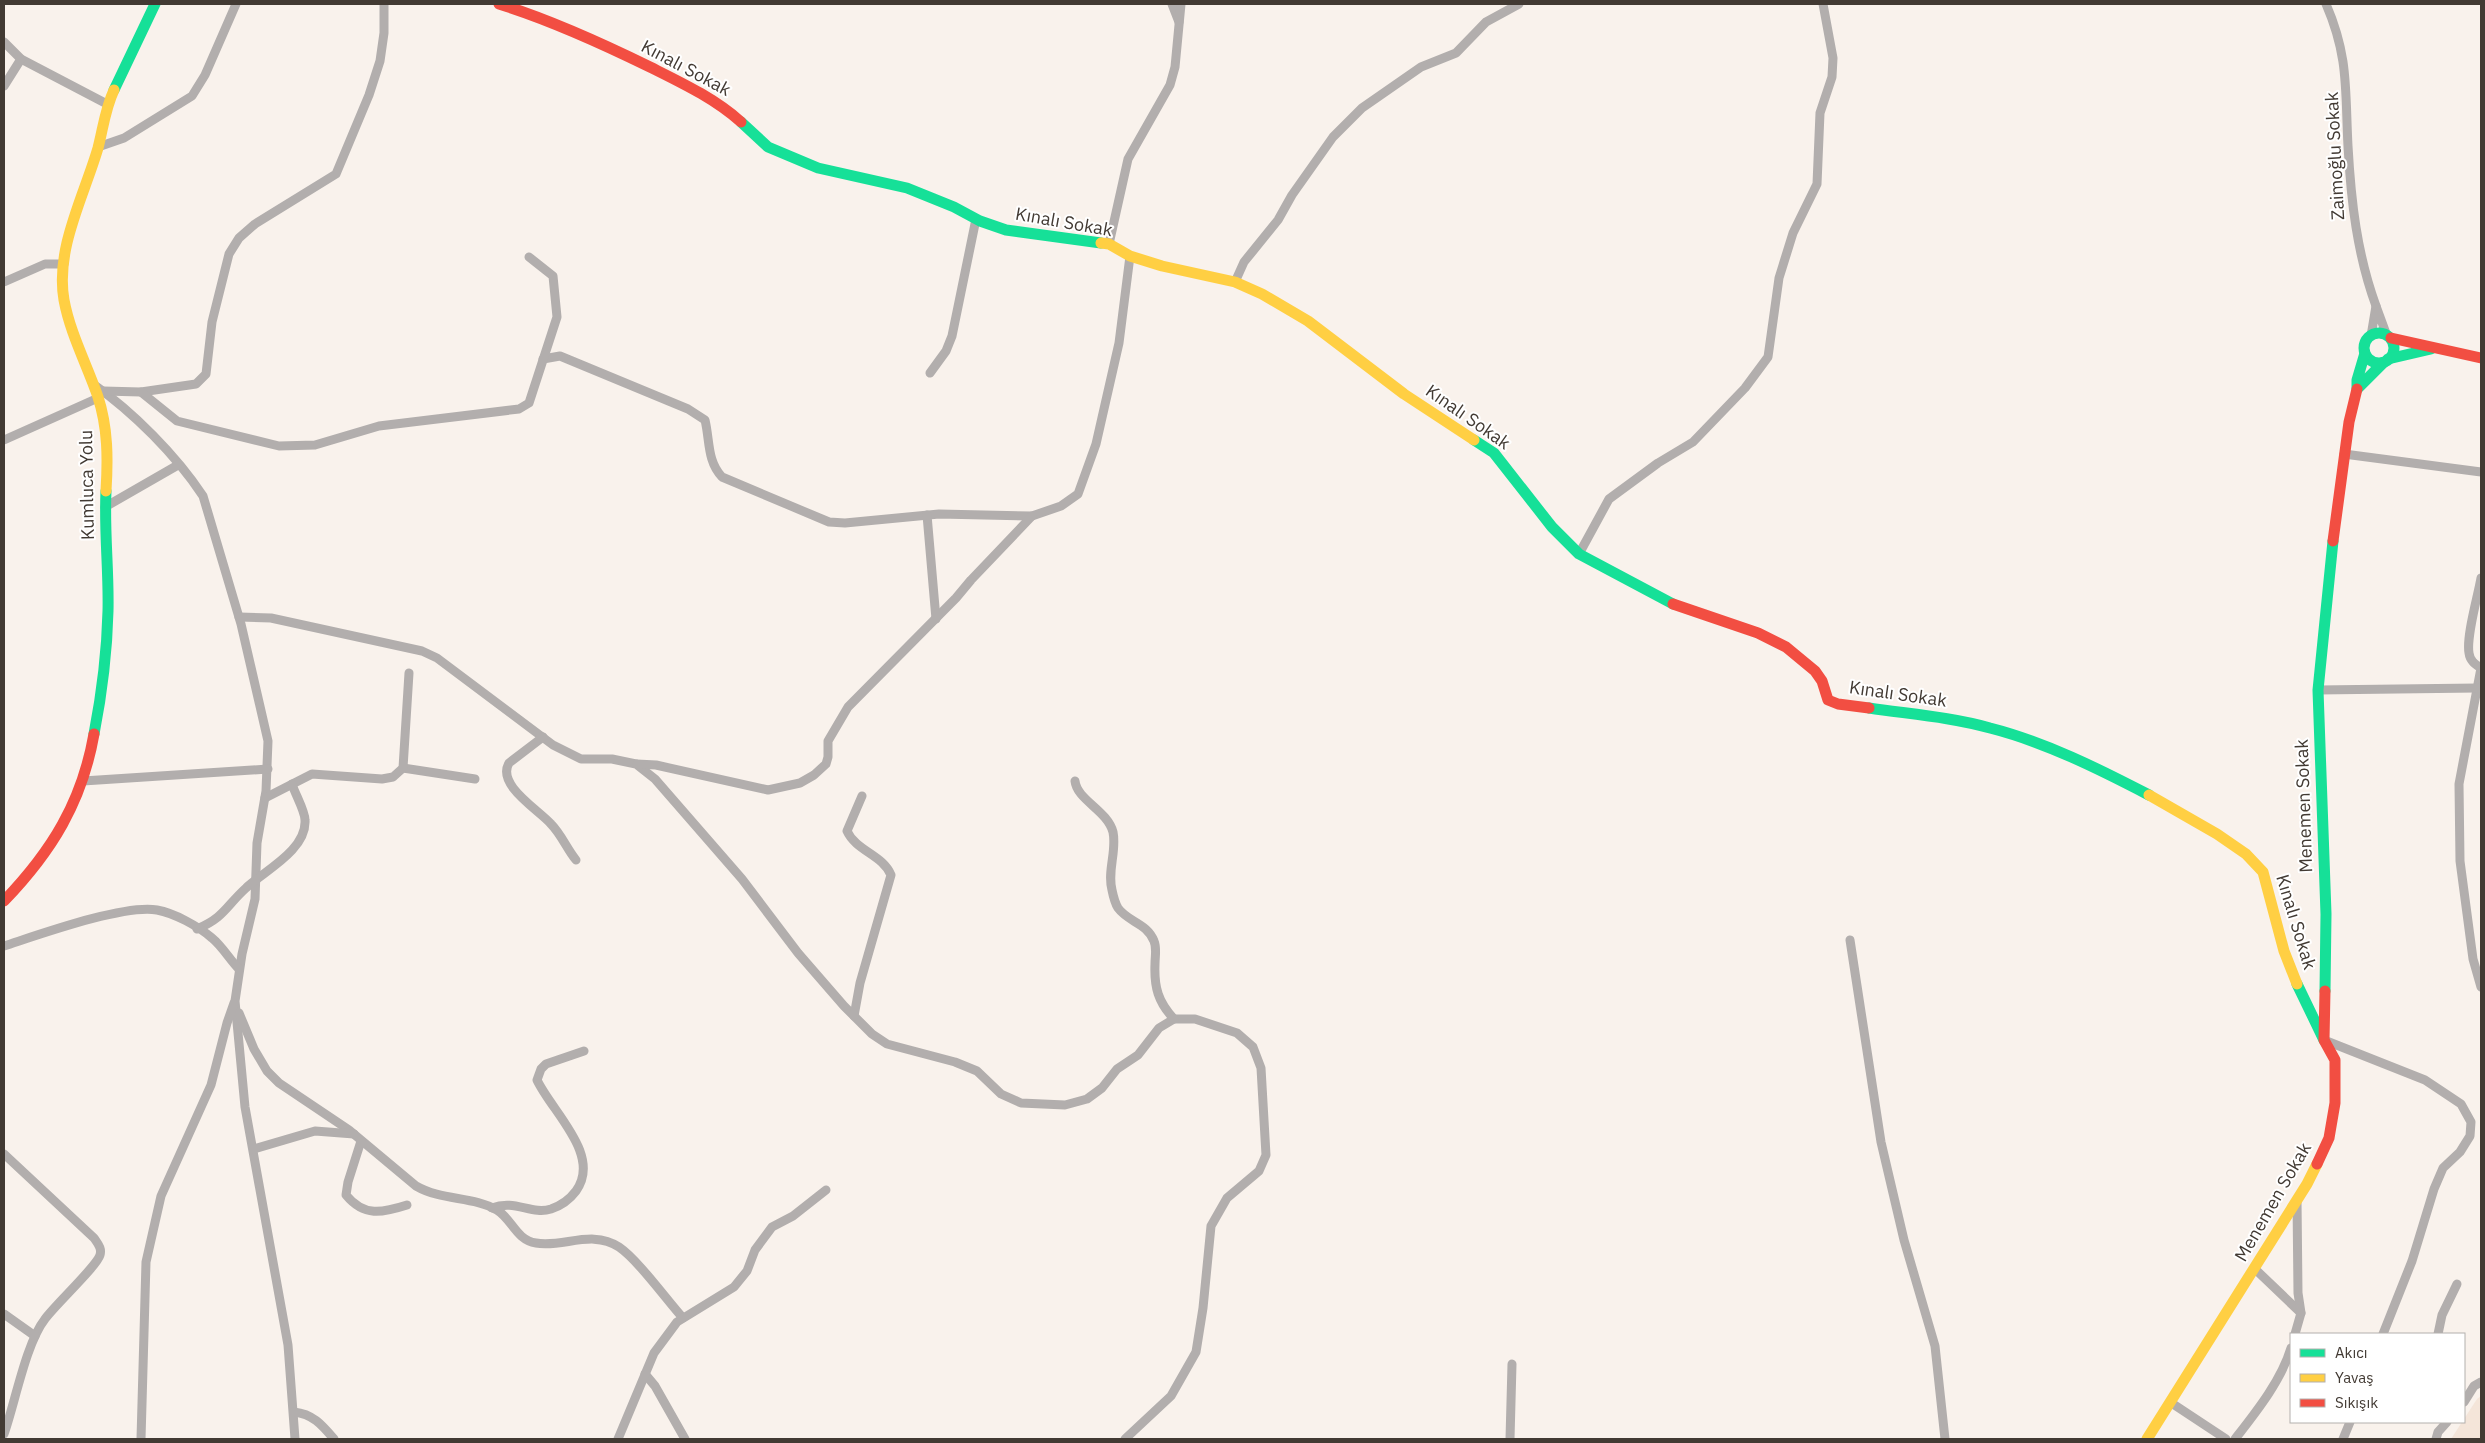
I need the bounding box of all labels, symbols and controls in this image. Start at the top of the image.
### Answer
street label: Kınalı Sokak [637,34,735,101]
street label: Zaimoğlu Sokak [2320,91,2349,221]
street label: Kınalı Sokak [1014,202,1115,241]
street label: Kınalı Sokak [1421,379,1516,454]
street label: Kumluca Yolu [74,430,99,540]
street label: Kınalı Sokak [1848,675,1949,712]
street label: Menemen Sokak [2290,738,2317,873]
street label: Kınalı Sokak [2271,872,2322,973]
street label: Menemen Sokak [2229,1138,2316,1265]
legend [2290,1333,2465,1423]
text: Akıcı [2335,1343,2368,1362]
text: Yavaş [2335,1368,2374,1387]
text: Sıkışık [2335,1393,2378,1412]

